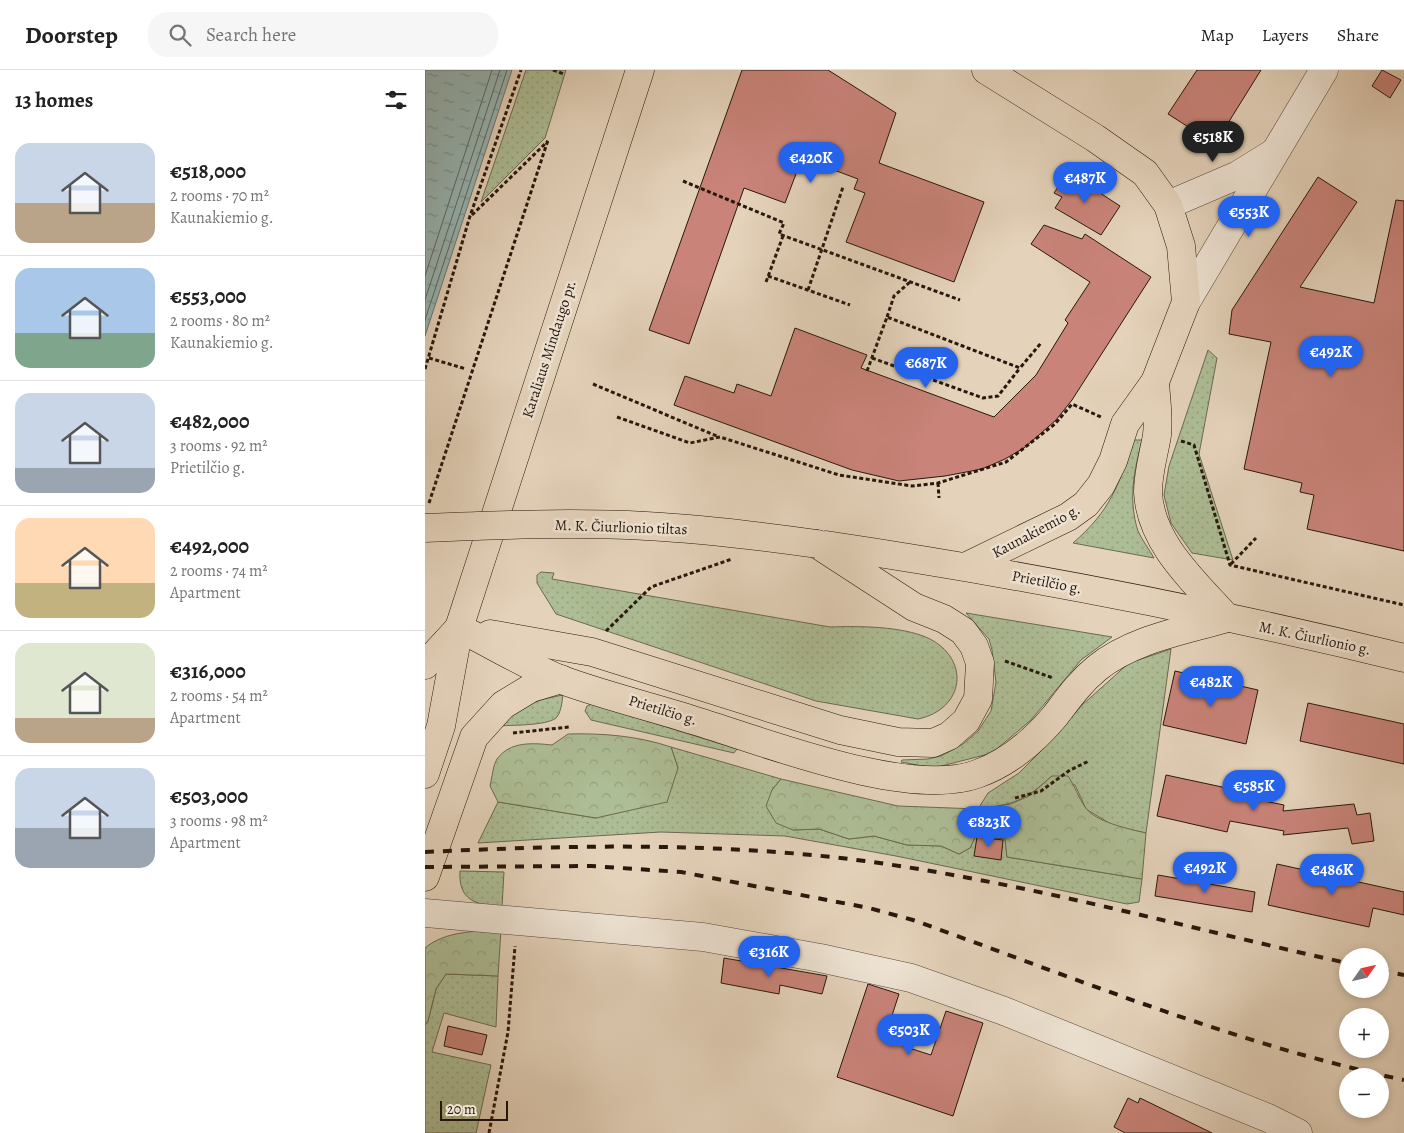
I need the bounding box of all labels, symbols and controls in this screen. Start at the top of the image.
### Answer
search box [148,12,498,57]
text: Doorstep [25,19,118,51]
icon: search [166,21,194,49]
text: Search here [206,22,296,48]
text: Map [1201,23,1234,47]
text: Layers [1262,23,1309,47]
text: Share [1337,23,1379,47]
text: 13 homes [15,86,93,114]
icon: filters [382,86,410,114]
pin: €518K [1178,121,1248,163]
text: €518K [1193,126,1233,148]
pin: €420K [776,142,846,184]
text: €420K [790,147,833,169]
text: €518,000 [170,157,246,185]
pin: €487K [1050,162,1120,204]
icon: home [55,163,115,223]
text: €487K [1064,167,1106,189]
text: 2 rooms · 70 m² [170,185,269,207]
pin: €553K [1214,196,1284,238]
text: €553K [1229,201,1269,223]
text: Kaunakiemio g. [170,207,274,229]
street label: Karaliaus Mindaugo pr. [517,277,581,421]
text: €553,000 [170,282,246,310]
icon: home [55,288,115,348]
text: 2 rooms · 80 m² [170,310,270,332]
text: Kaunakiemio g. [170,332,274,354]
pin: €492K [1296,336,1366,378]
text: €492K [1310,341,1352,363]
pin: €687K [891,346,961,389]
text: €687K [905,352,947,374]
text: €482,000 [170,407,250,435]
icon: home [55,413,115,473]
text: 3 rooms · 92 m² [170,435,268,457]
text: Prietilčio g. [170,457,246,479]
street label: Kaunakiemio g. [988,499,1084,563]
street label: M. K. Čiurlionio tiltas [554,515,688,539]
text: €492,000 [170,532,249,560]
icon: home [55,538,115,598]
text: 2 rooms · 74 m² [170,560,268,582]
street label: Prietilčio g. [1010,565,1084,599]
text: Apartment [170,582,241,604]
street label: M. K. Čiurlionio g. [1257,616,1373,660]
text: €316,000 [170,657,246,685]
icon: home [55,663,115,723]
pin: €482K [1176,666,1246,708]
text: €482K [1190,671,1232,693]
text: 2 rooms · 54 m² [170,685,268,707]
street label: Prietilčio g. [626,690,700,730]
text: Apartment [170,707,241,729]
pin: €585K [1219,770,1289,812]
text: €585K [1233,775,1275,797]
text: €503,000 [170,782,248,810]
icon: home [55,788,115,848]
pin: €823K [954,806,1024,848]
text: 3 rooms · 98 m² [170,810,268,832]
text: €823K [968,811,1010,833]
text: Apartment [170,832,241,854]
pin: €492K [1170,852,1240,894]
pin: €486K [1297,854,1367,896]
text: €492K [1184,857,1226,879]
text: €486K [1311,859,1353,881]
pin: €316K [734,936,804,978]
text: €316K [749,941,789,963]
north arrow [1339,948,1389,998]
map controls [1339,948,1389,1118]
button: + [1339,1008,1389,1058]
pin: €503K [874,1014,944,1056]
text: €503K [888,1019,930,1041]
button: − [1339,1068,1389,1118]
scale bar [440,1098,507,1121]
text: 20 m [447,1100,476,1119]

